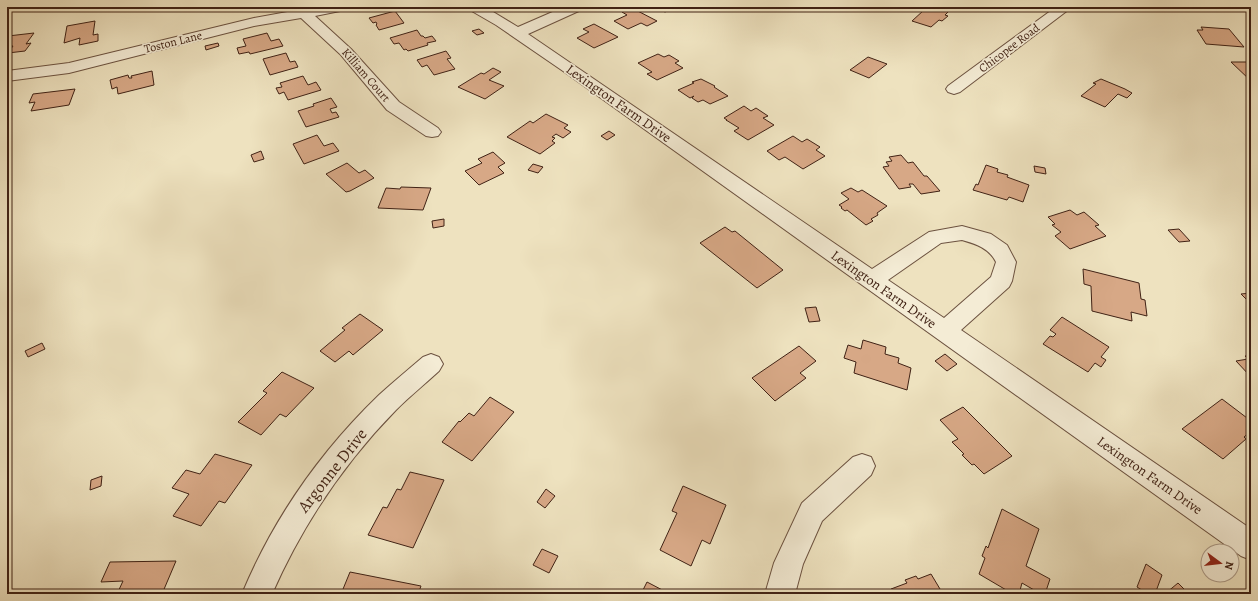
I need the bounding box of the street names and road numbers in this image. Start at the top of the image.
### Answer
street label: Chicopee Road [975,19,1043,76]
street label: Toston Lane [142,27,204,57]
street label: Killiam Court [338,45,394,105]
street label: Lexington Farm Drive [562,60,675,147]
street label: Lexington Farm Drive [827,246,940,333]
street label: Argonne Drive [292,423,373,518]
street label: Lexington Farm Drive [1093,432,1206,519]

